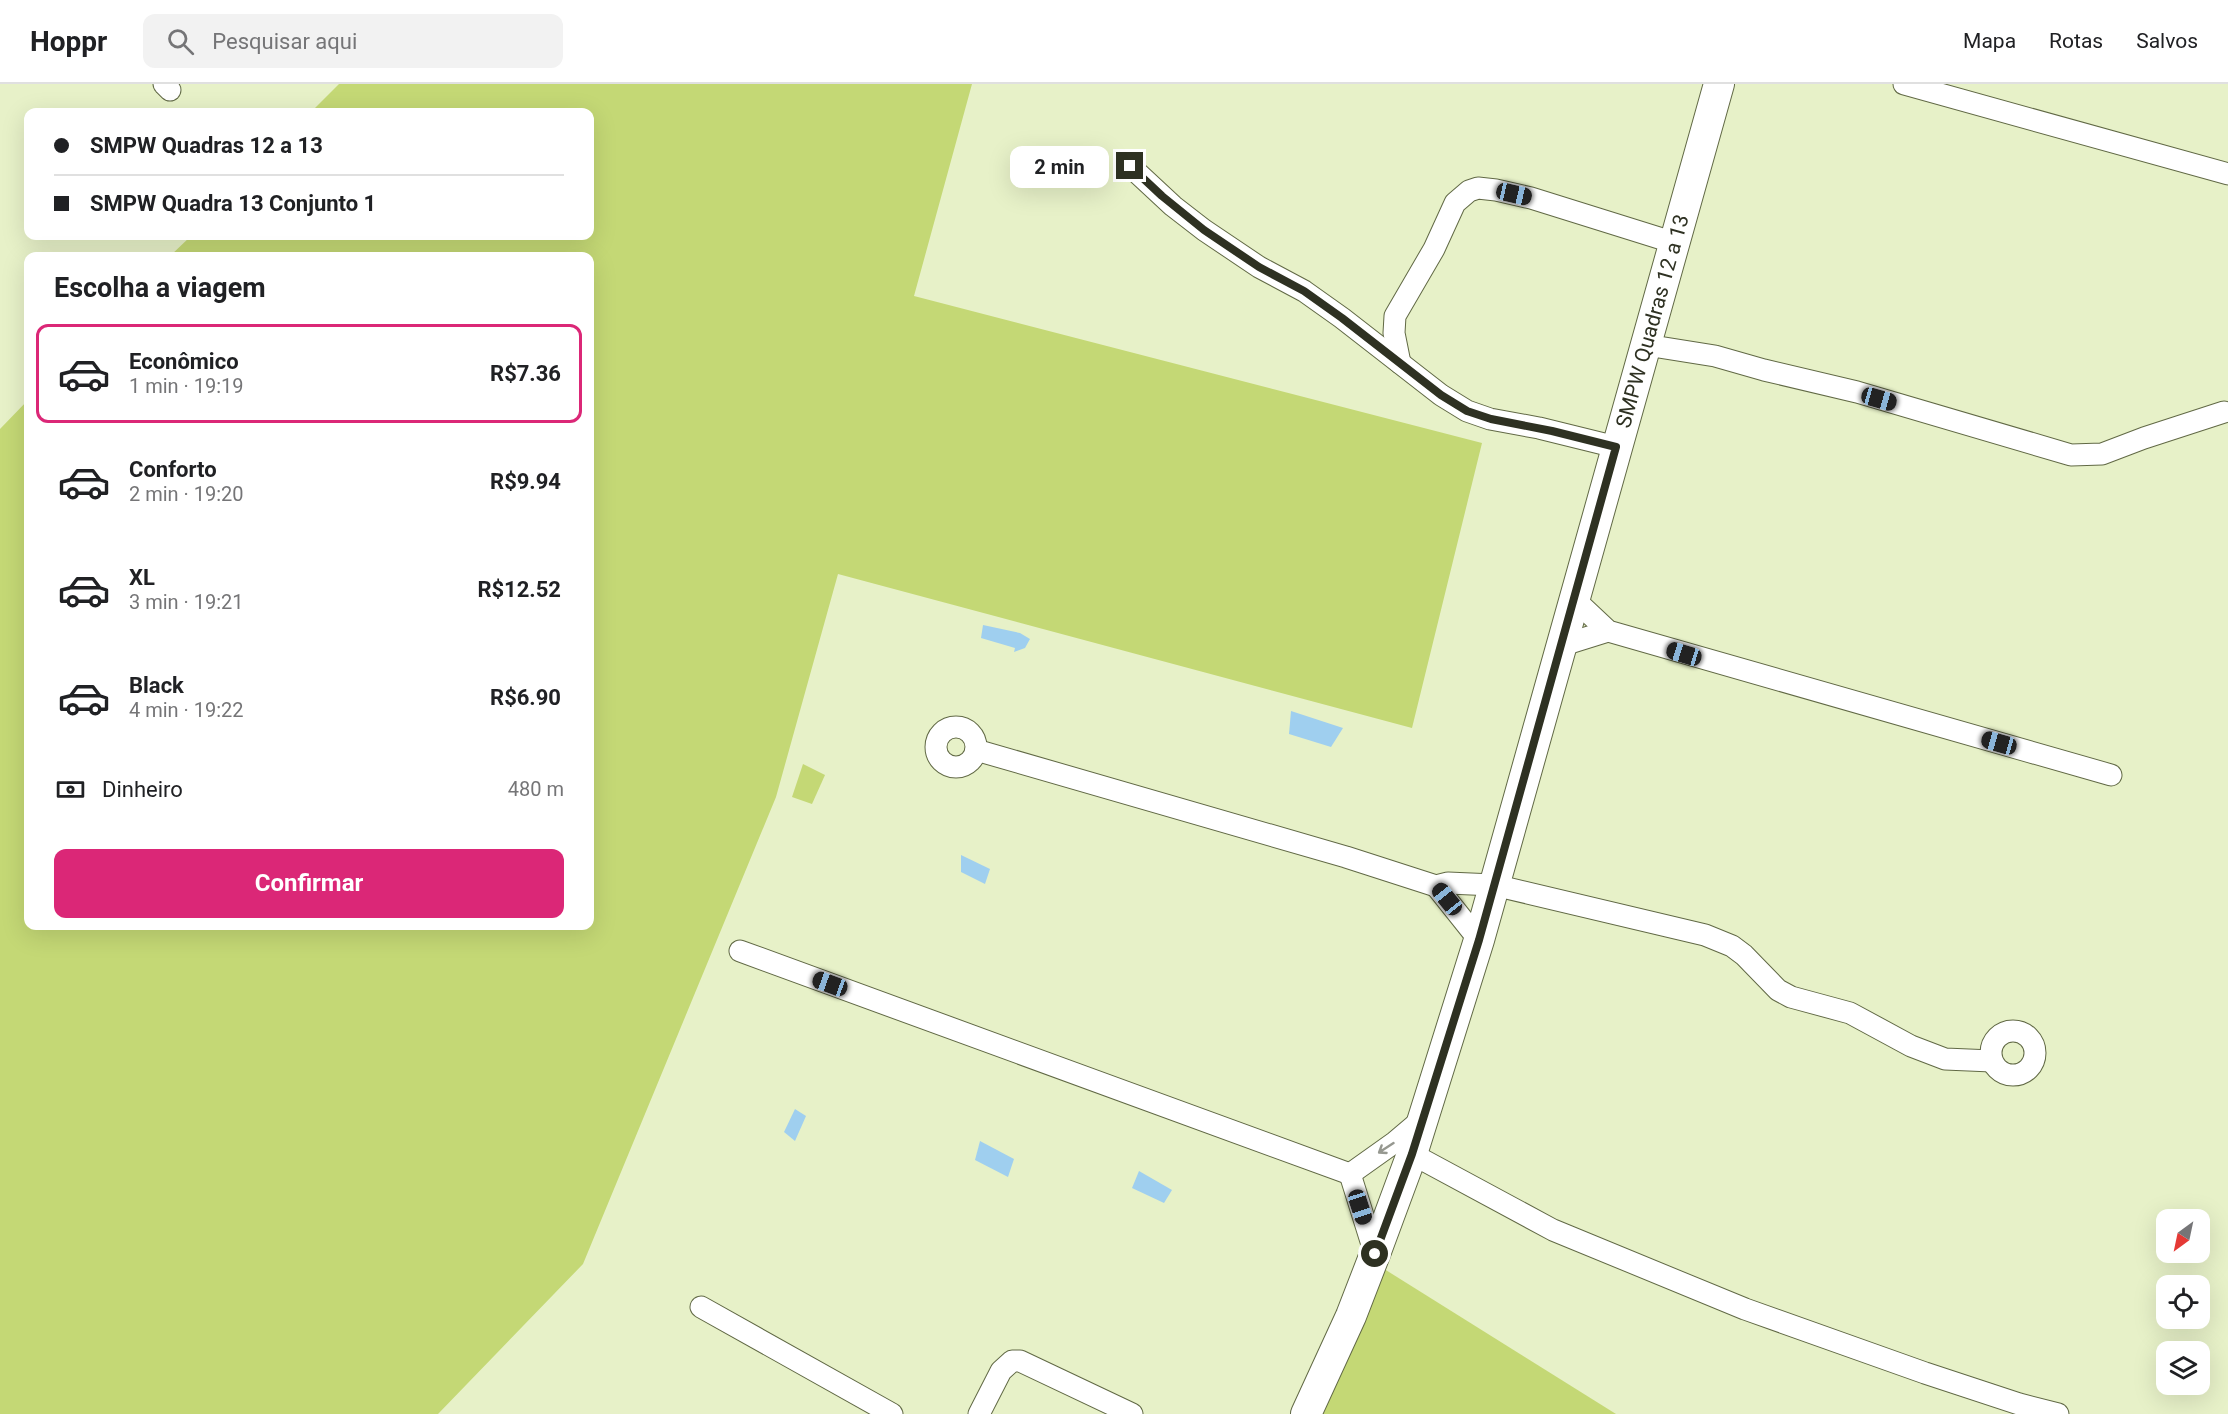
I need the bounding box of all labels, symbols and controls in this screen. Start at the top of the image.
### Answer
search box [143,14,563,68]
text: Hoppr [30,25,107,58]
icon: search [164,25,197,58]
text: Pesquisar aqui [212,29,357,54]
text: Mapa [1963,29,2016,53]
text: Rotas [2049,29,2103,53]
text: Salvos [2136,29,2198,53]
text: SMPW Quadras 12 a 13 [90,133,323,158]
callout: 2 min [1010,145,1109,187]
route end [1116,152,1143,179]
text: 2 min [1034,155,1085,179]
car [1494,181,1534,207]
text: SMPW Quadra 13 Conjunto 1 [90,191,376,216]
street label: SMPW Quadras 12 a 13 [1611,212,1694,430]
text: Escolha a viagem [54,272,266,304]
icon: car [57,347,111,401]
text: Econômico [129,349,239,374]
text: R$7.36 [490,361,561,386]
text: 1 min · 19:19 [129,374,244,398]
car [1859,385,1899,413]
icon: car [57,455,111,509]
text: Conforto [129,457,217,482]
text: R$9.94 [490,469,561,494]
text: 2 min · 19:20 [129,482,244,506]
icon: car [57,563,111,617]
text: XL [129,565,155,590]
text: R$12.52 [477,577,561,602]
text: 3 min · 19:21 [129,590,244,614]
car [1664,640,1704,668]
icon: car [57,671,111,725]
text: Black [129,673,184,698]
text: R$6.90 [490,685,561,710]
text: 4 min · 19:22 [129,698,244,722]
car [1979,729,2019,757]
icon: cash [54,773,87,806]
text: Dinheiro [102,777,183,802]
text: 480 m [508,777,564,801]
button: Confirmar [54,849,564,918]
car [1429,879,1465,919]
car [810,969,850,999]
one-way arrow [1379,1142,1395,1154]
car [1346,1187,1374,1227]
north arrow [2156,1209,2210,1263]
map controls [2156,1209,2210,1395]
route start [1361,1240,1388,1267]
button: locate [2156,1275,2210,1329]
button: layers [2156,1341,2210,1395]

